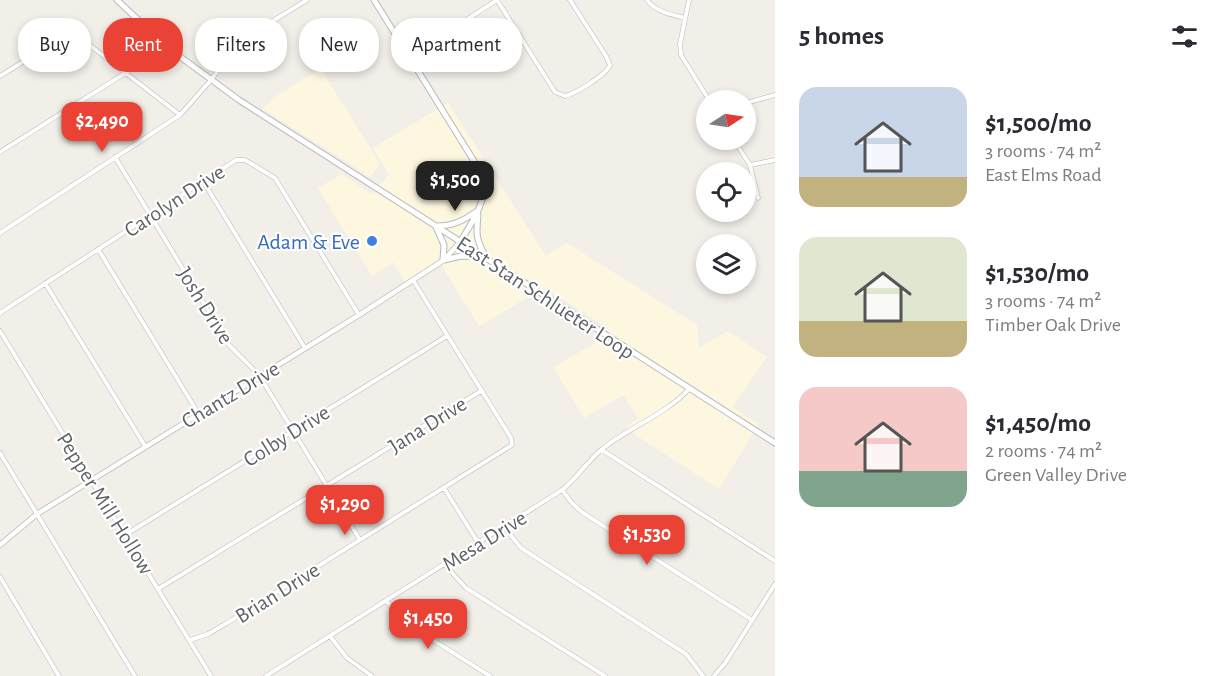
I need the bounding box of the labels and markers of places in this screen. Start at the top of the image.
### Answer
pin: $2,490 [53,102,151,153]
pin: $1,500 [406,161,504,212]
place label: Adam & Eve [257,231,360,253]
marker: Adam & Eve [365,234,379,248]
pin: $1,290 [296,485,394,536]
pin: $1,530 [598,515,696,566]
pin: $1,450 [379,599,477,650]

